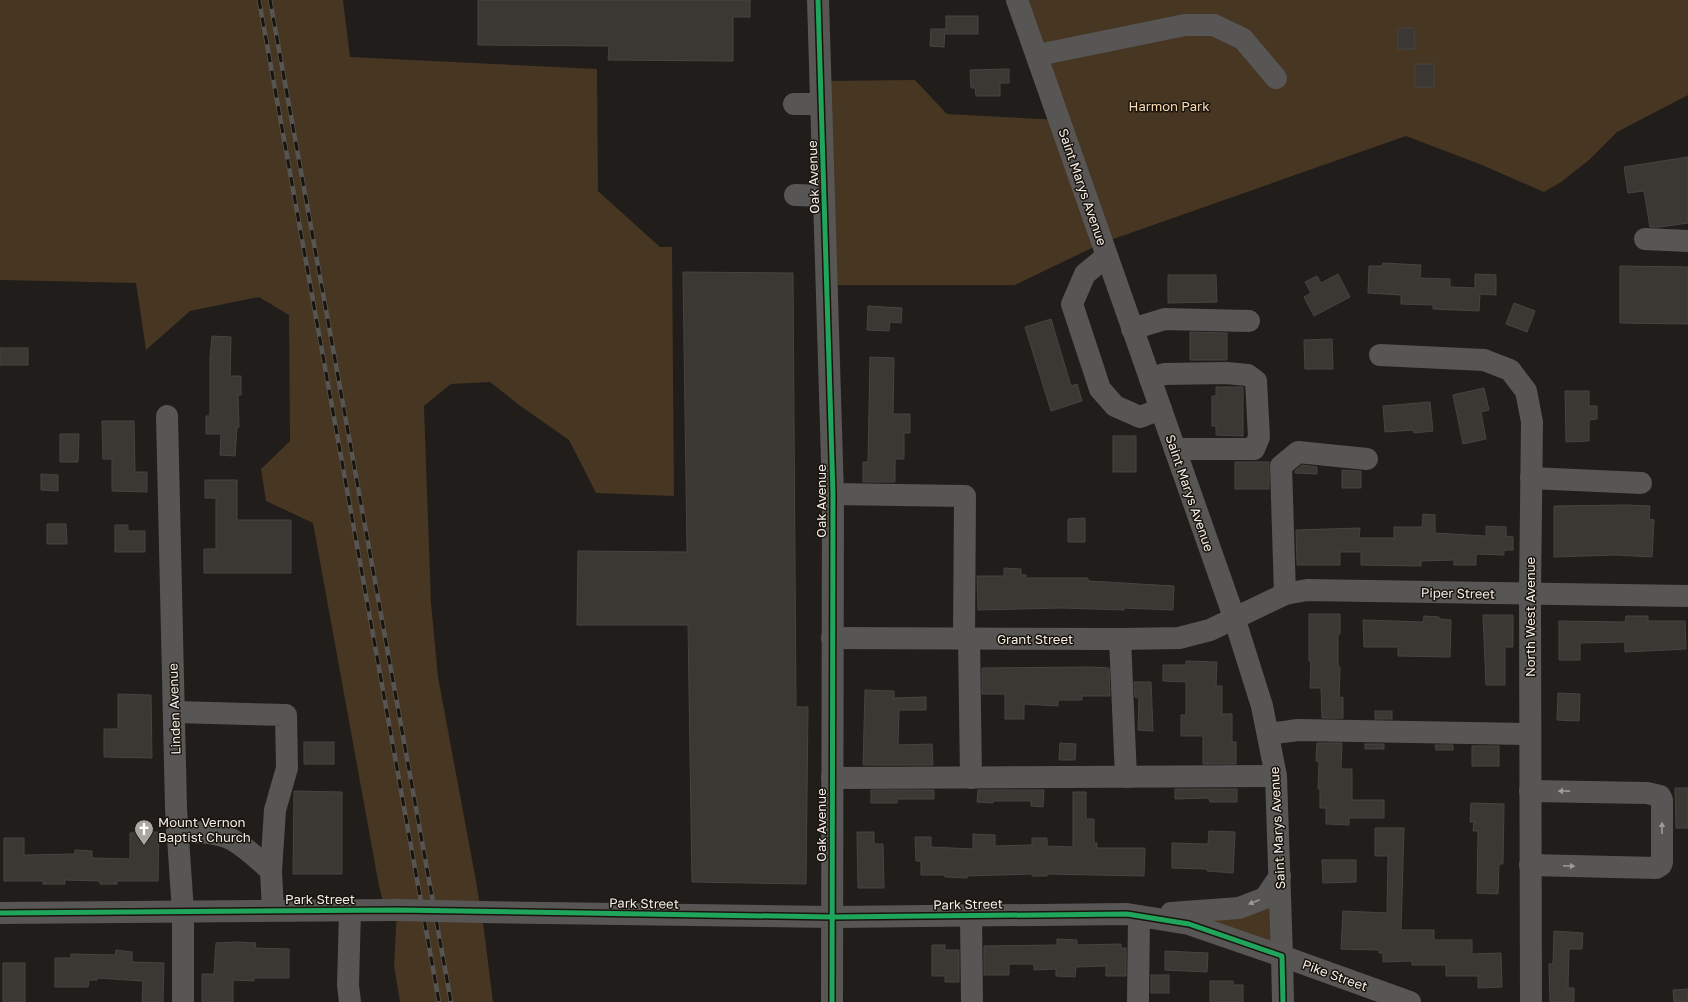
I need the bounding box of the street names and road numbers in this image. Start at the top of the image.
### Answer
street label: Saint Marys Avenue [1055,126,1111,248]
street label: Oak Avenue [804,140,822,214]
street label: Saint Marys Avenue [1162,432,1218,554]
street label: Oak Avenue [813,464,829,538]
street label: North West Avenue [1522,557,1538,677]
street label: Piper Street [1421,584,1495,602]
street label: Grant Street [997,631,1073,647]
street label: Linden Avenue [164,663,184,755]
street label: Saint Marys Avenue [1266,766,1288,890]
street label: Oak Avenue [813,788,829,862]
street label: Park Street [285,891,355,907]
street label: Park Street [609,894,679,912]
street label: Park Street [933,895,1003,913]
street label: Pike Street [1300,956,1370,994]

